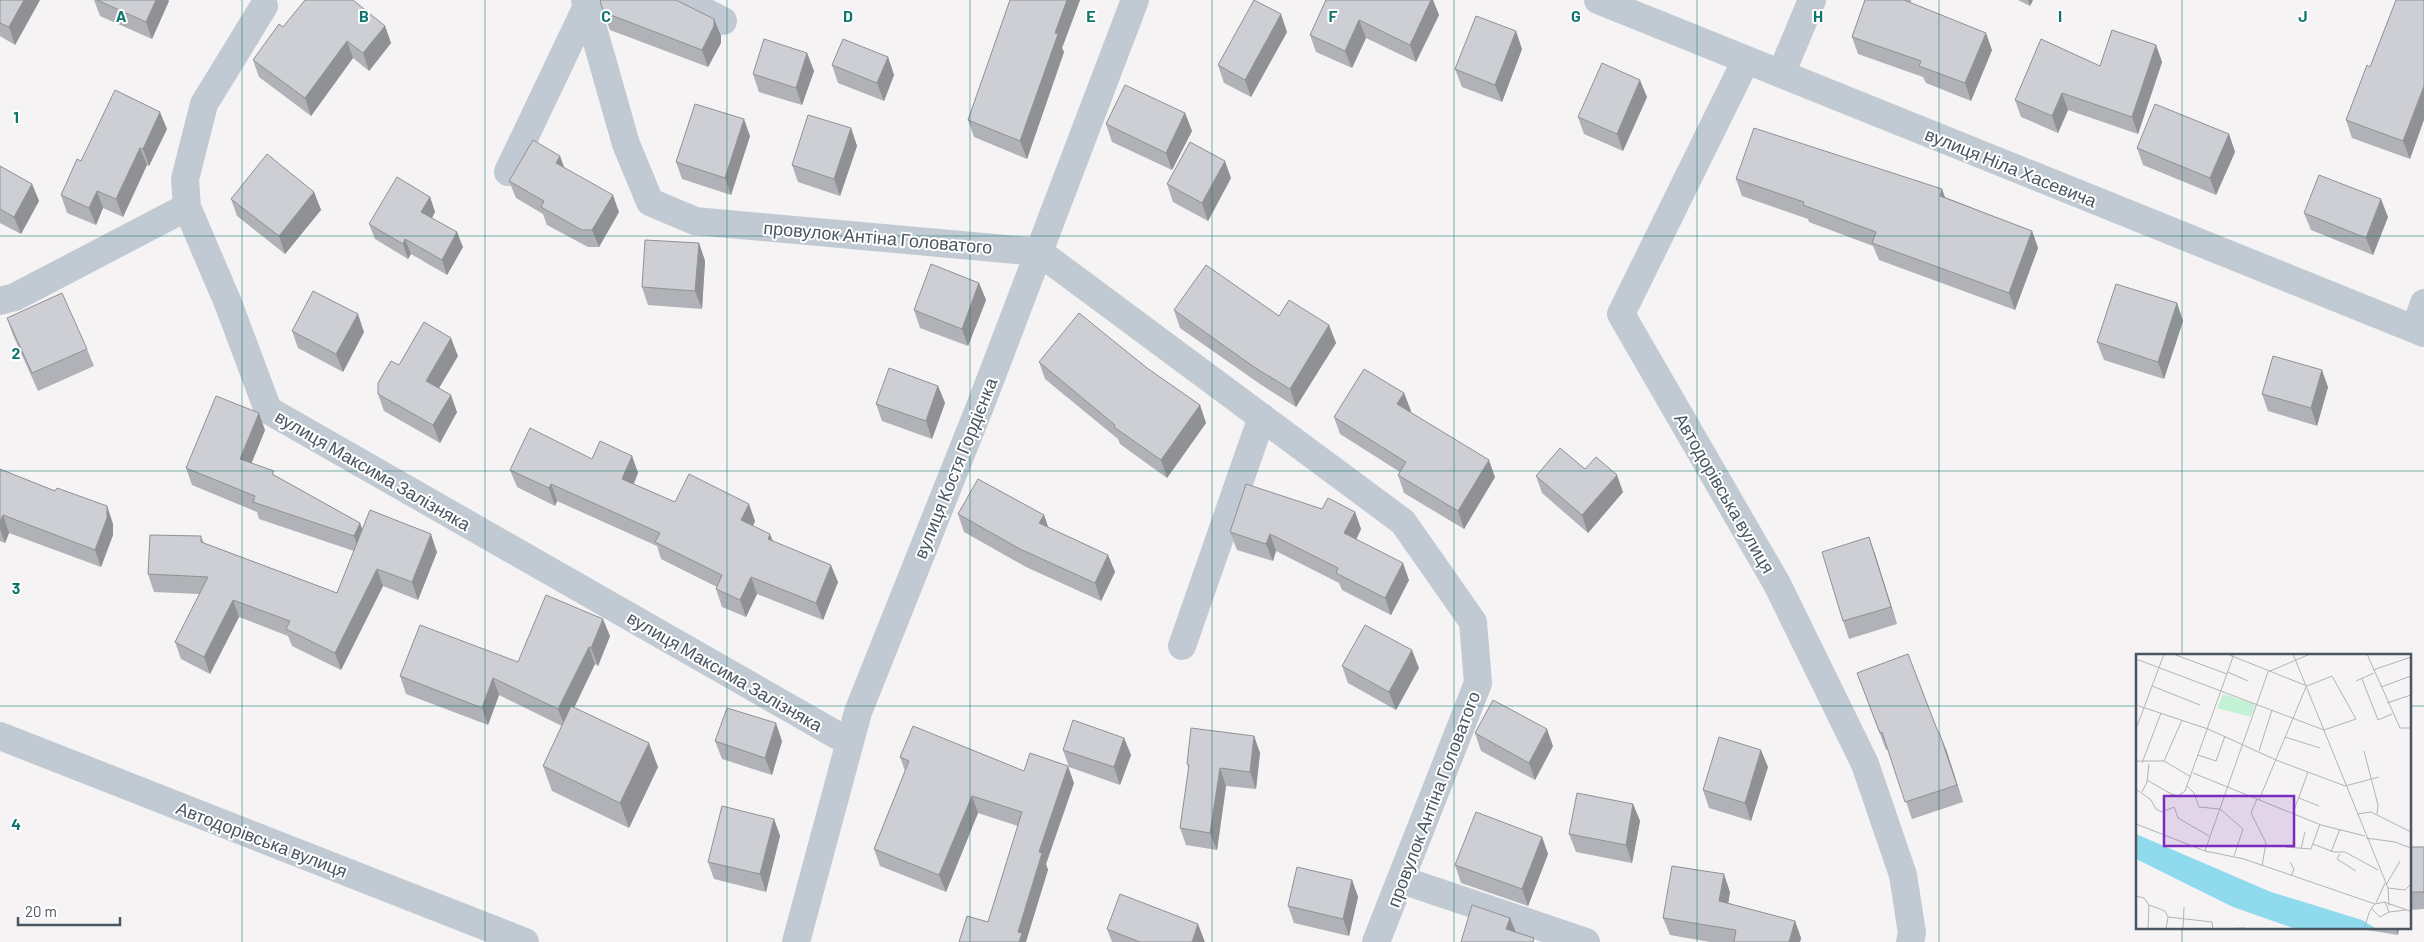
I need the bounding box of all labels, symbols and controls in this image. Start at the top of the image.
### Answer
text: A [116,6,127,25]
text: B [359,6,369,25]
text: C [601,6,611,25]
text: D [843,6,853,25]
text: E [1086,6,1096,25]
text: F [1329,6,1338,25]
text: G [1571,6,1581,25]
text: H [1813,6,1823,25]
text: I [2058,6,2062,25]
text: J [2298,6,2308,25]
text: 1 [13,107,19,126]
street label: вулиця Ніла Хасевича [1922,122,2101,212]
street label: провулок Антіна Головатого [763,216,993,258]
text: 2 [12,343,21,362]
street label: вулиця Костя Гордієнка [909,373,1002,562]
street label: вулиця Максима Залізняка [271,405,475,535]
street label: Автодорівська вулиця [1670,409,1780,577]
text: 3 [12,578,20,597]
street label: вулиця Максима Залізняка [623,606,827,736]
inset map [2136,654,2412,930]
street label: провулок Антіна Головатого [1382,688,1484,910]
street label: Автодорівська вулиця [173,796,351,882]
text: 4 [11,814,21,833]
scale bar [18,894,120,926]
text: 20 m [25,902,57,920]

